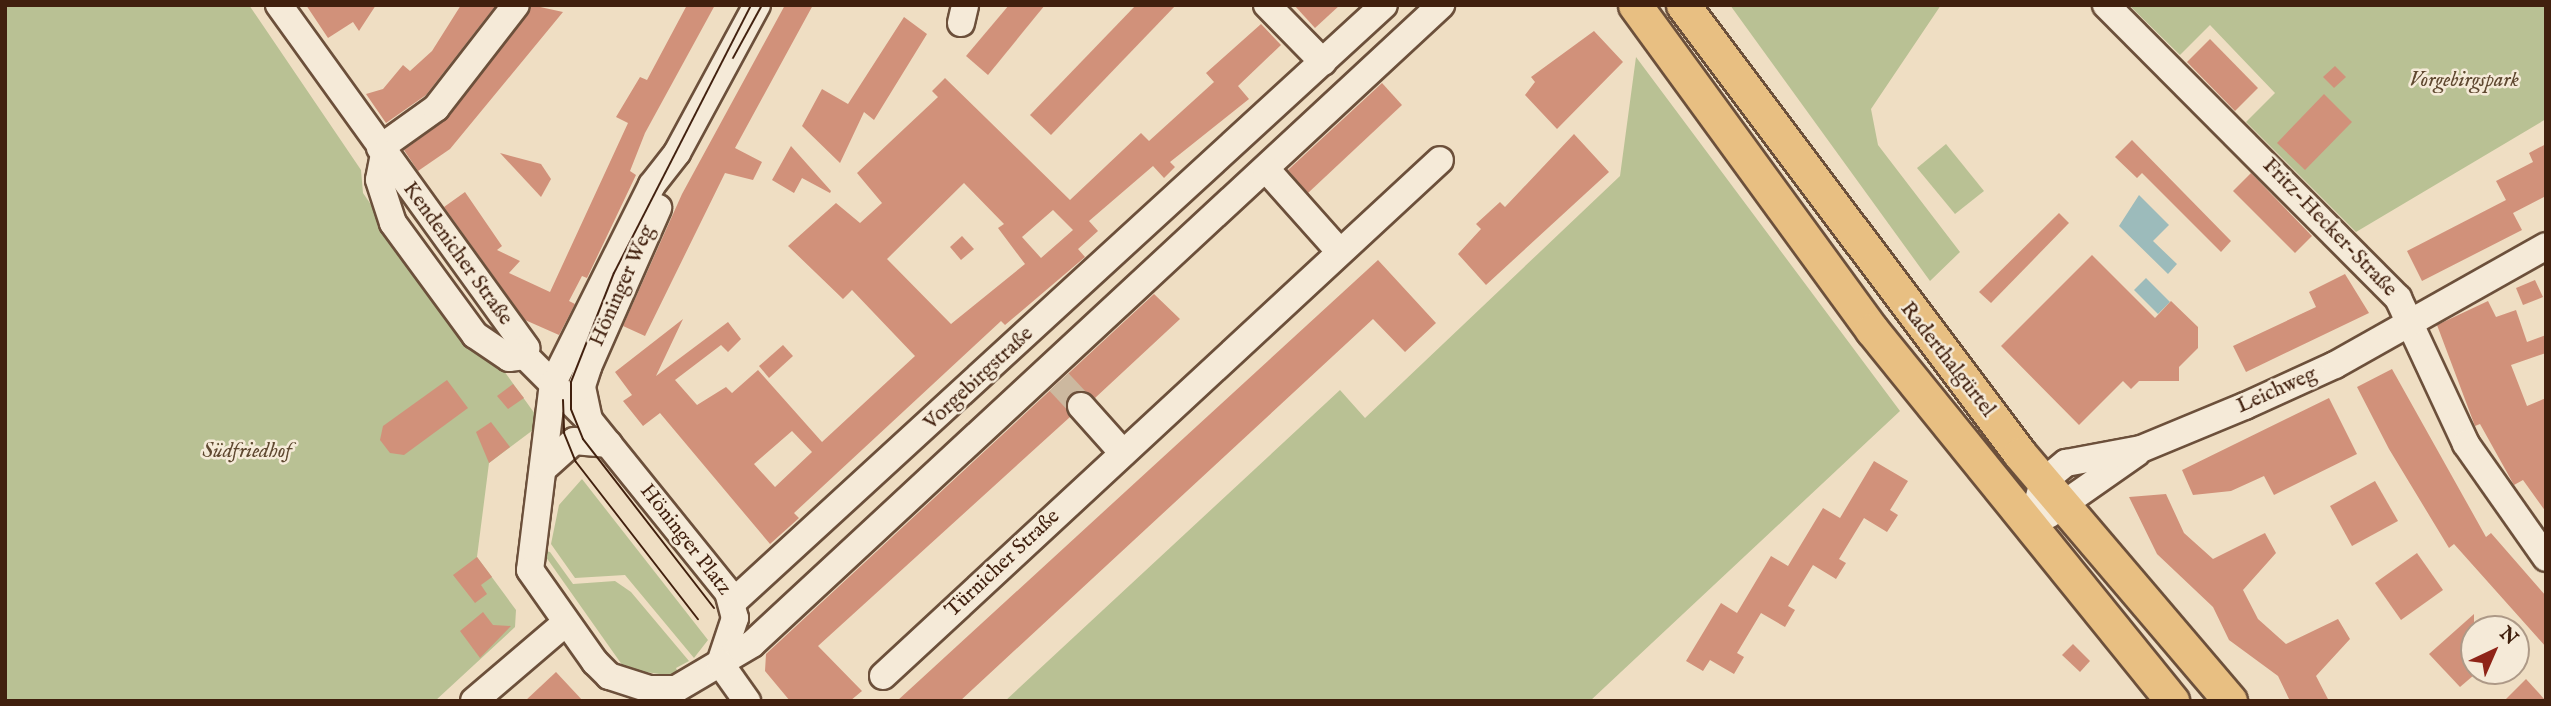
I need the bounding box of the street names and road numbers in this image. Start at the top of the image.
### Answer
street label: Fritz-Hecker-Straße [2256,153,2402,303]
street label: Kendenicher Straße [397,177,517,331]
street label: Höninger Weg [585,221,661,351]
street label: Raderthalgürtel [1894,297,2000,423]
street label: Vorgebirgstraße [919,322,1039,436]
street label: Leichweg [2233,362,2321,420]
street label: Höninger Platz [634,479,736,601]
street label: Türnicher Straße [941,505,1065,623]

